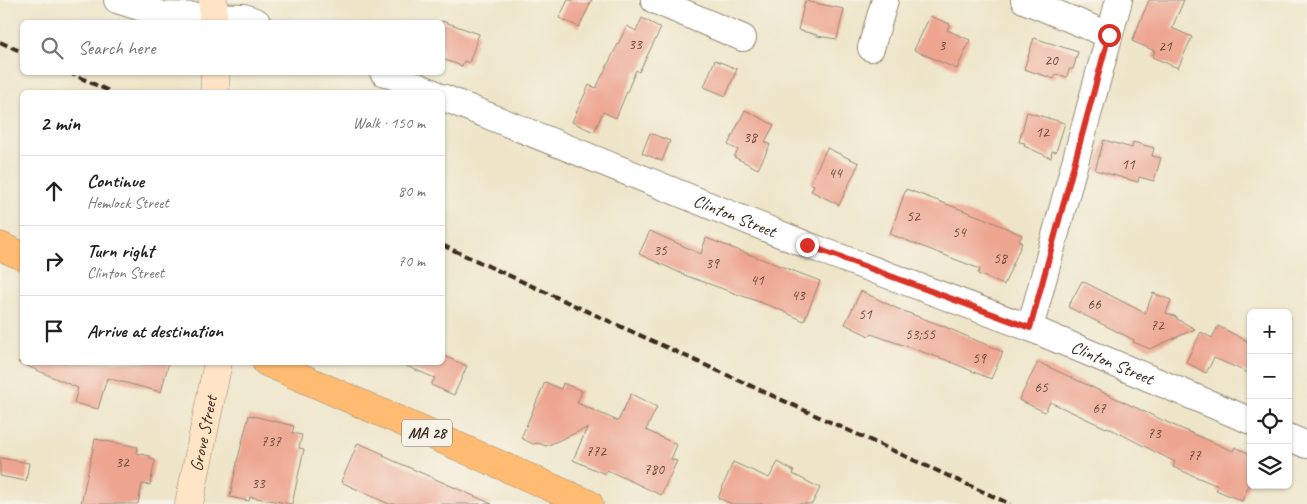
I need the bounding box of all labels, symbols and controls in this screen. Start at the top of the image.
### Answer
search box [20,20,445,75]
route start [1098,24,1121,47]
icon: search [38,34,66,62]
house number: 33 [628,35,643,54]
text: Search here [78,36,155,60]
house number: 3 [939,36,947,55]
house number: 21 [1158,37,1173,56]
house number: 20 [1044,51,1059,70]
text: 2 min [40,110,80,136]
text: Walk · 150 m [353,113,425,133]
house number: 12 [1035,123,1050,142]
house number: 38 [743,128,758,147]
house number: 11 [1121,155,1136,174]
house number: 44 [828,164,843,183]
text: Continue [87,169,144,193]
icon: ahead [40,177,68,205]
text: 80 m [398,181,425,201]
street label: Clinton Street [690,189,781,243]
text: Hemlock Street [87,193,169,213]
house number: 52 [906,207,921,226]
house number: 54 [952,223,967,242]
route end [796,234,819,257]
text: Turn right [87,239,154,263]
house number: 35 [653,241,668,260]
icon: right [40,247,68,275]
house number: 58 [993,249,1008,268]
text: 70 m [398,251,425,271]
house number: 39 [705,254,720,273]
text: Clinton Street [87,263,164,283]
house number: 41 [750,271,765,290]
house number: 43 [791,286,806,305]
house number: 66 [1087,295,1102,314]
house number: 51 [858,305,873,324]
map controls [1247,309,1292,489]
button: + [1247,309,1292,354]
house number: 72 [1150,316,1165,335]
icon: arrive [40,317,68,345]
text: Arrive at destination [87,319,223,343]
house number: 53;55 [905,325,936,344]
street label: Clinton Street [1068,336,1158,390]
house number: 59 [972,349,987,368]
button: − [1247,354,1292,399]
house number: 65 [1034,378,1049,397]
street label: Grove Street [185,392,222,473]
house number: 67 [1092,399,1107,418]
button: locate [1247,399,1292,444]
road number: MA 28 [402,419,452,446]
house number: 73 [1147,424,1162,443]
house number: 737 [261,432,282,451]
house number: 772 [586,442,607,461]
button: layers [1247,444,1292,489]
house number: 77 [1187,446,1202,465]
house number: 32 [115,453,130,472]
house number: 780 [644,460,665,479]
house number: 33 [251,474,266,493]

